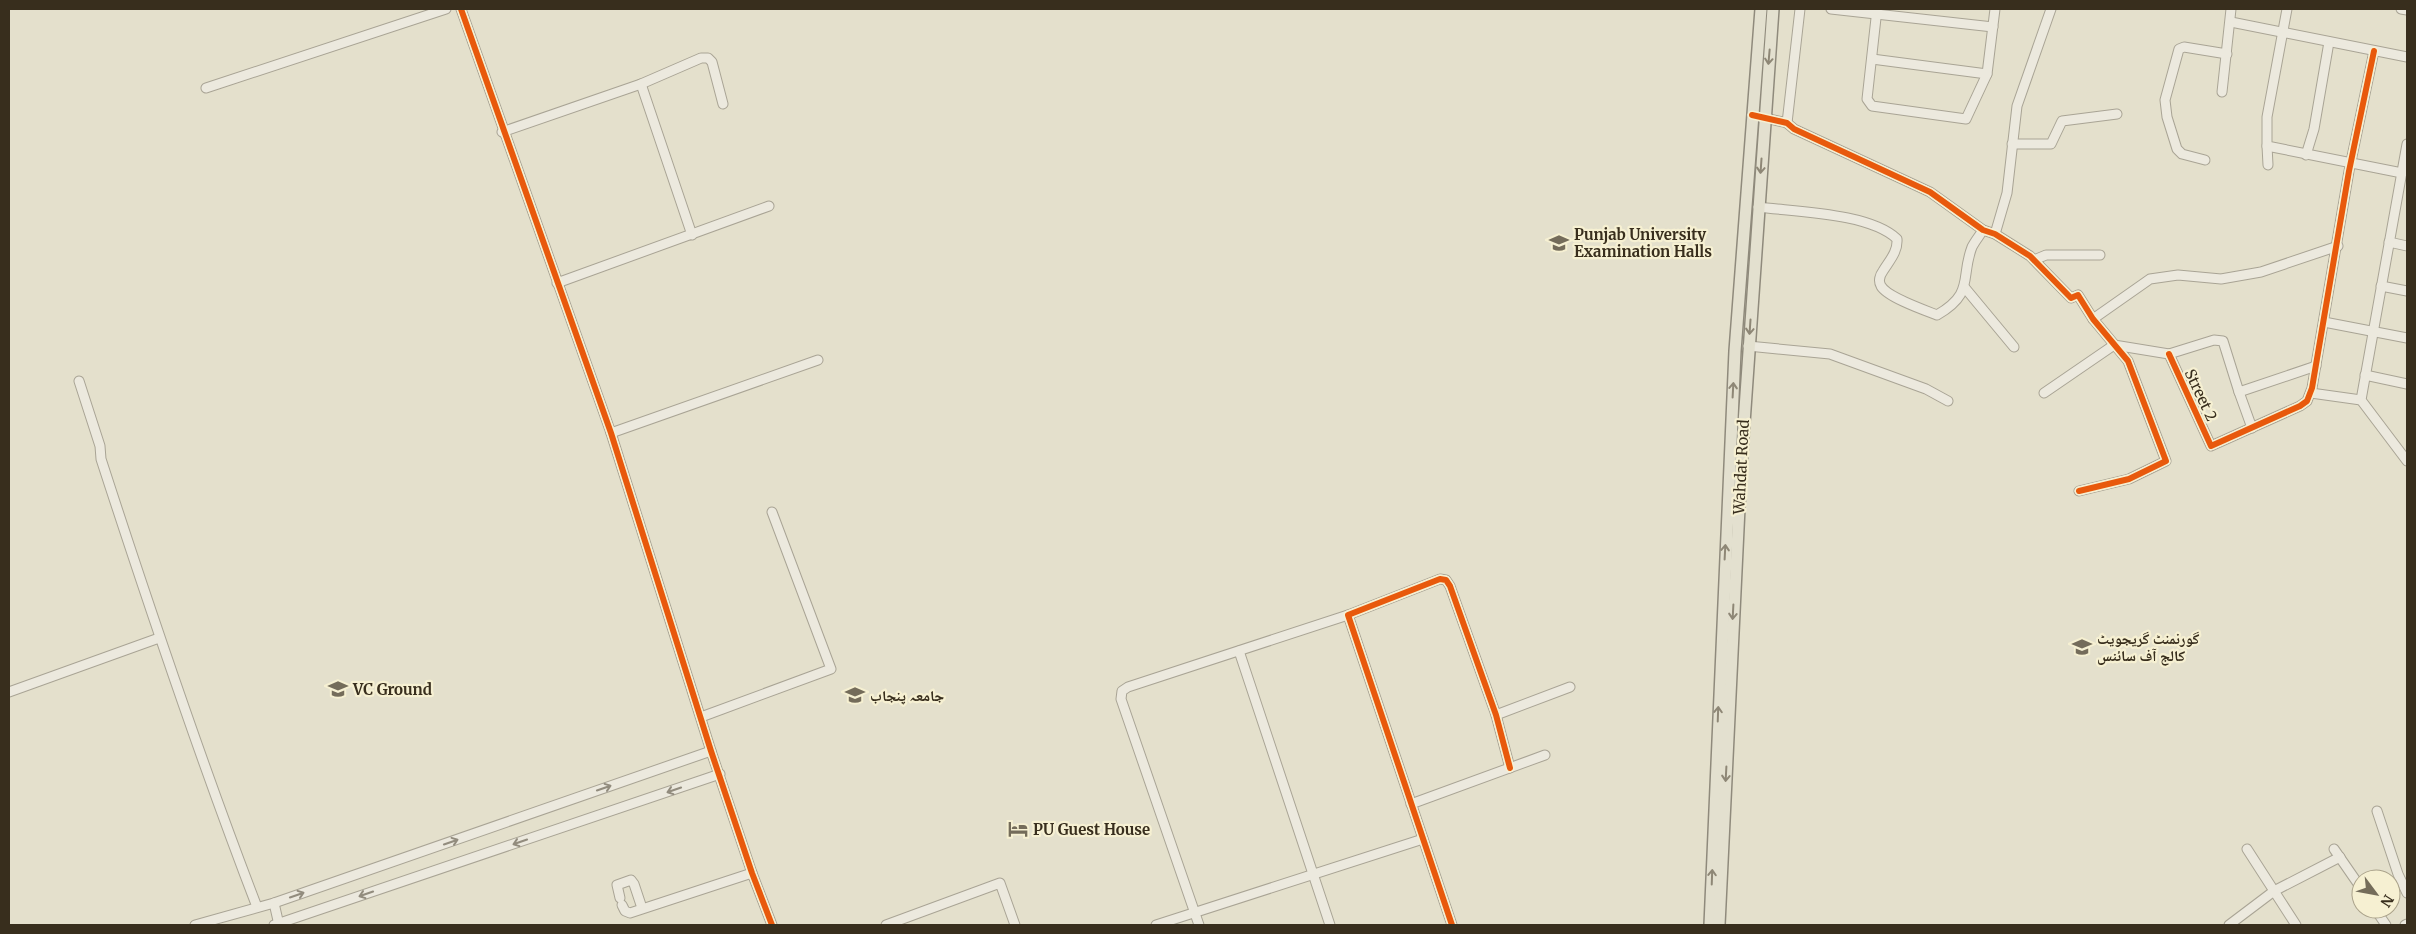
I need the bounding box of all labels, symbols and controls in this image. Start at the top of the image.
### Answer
one-way arrow [1764,49,1774,65]
one-way arrow [1757,157,1766,173]
place label: Punjab University Examination Halls [1574,225,1712,261]
school or university icon: Punjab University Examination Halls [1548,232,1570,254]
one-way arrow [1745,319,1755,335]
street label: Street 2 [2181,366,2221,424]
one-way arrow [1729,382,1738,398]
street label: Wahdat Road [1729,419,1753,516]
one-way arrow [1721,544,1730,560]
one-way arrow [1728,604,1737,620]
place label: گورنمنٹ گریجویٹ کالج آف سائنس [2097,629,2200,666]
school or university icon: گورنمنٹ گریجویٹ کالج آف سائنس [2071,636,2093,658]
school or university icon: VC Ground [327,678,349,700]
place label: VC Ground [352,680,432,699]
school or university icon: جامعہ پنجاب [844,684,866,706]
place label: جامعہ پنجاب [870,686,944,705]
one-way arrow [1714,706,1723,722]
one-way arrow [1721,766,1731,782]
one-way arrow [596,783,612,792]
one-way arrow [666,785,682,795]
hotel icon: PU Guest House [1007,818,1029,840]
place label: PU Guest House [1033,820,1150,839]
one-way arrow [443,836,459,846]
one-way arrow [513,838,528,847]
one-way arrow [1707,869,1716,885]
north arrow [2351,869,2401,919]
one-way arrow [289,890,305,899]
one-way arrow [359,890,374,899]
text: N [2376,891,2398,910]

